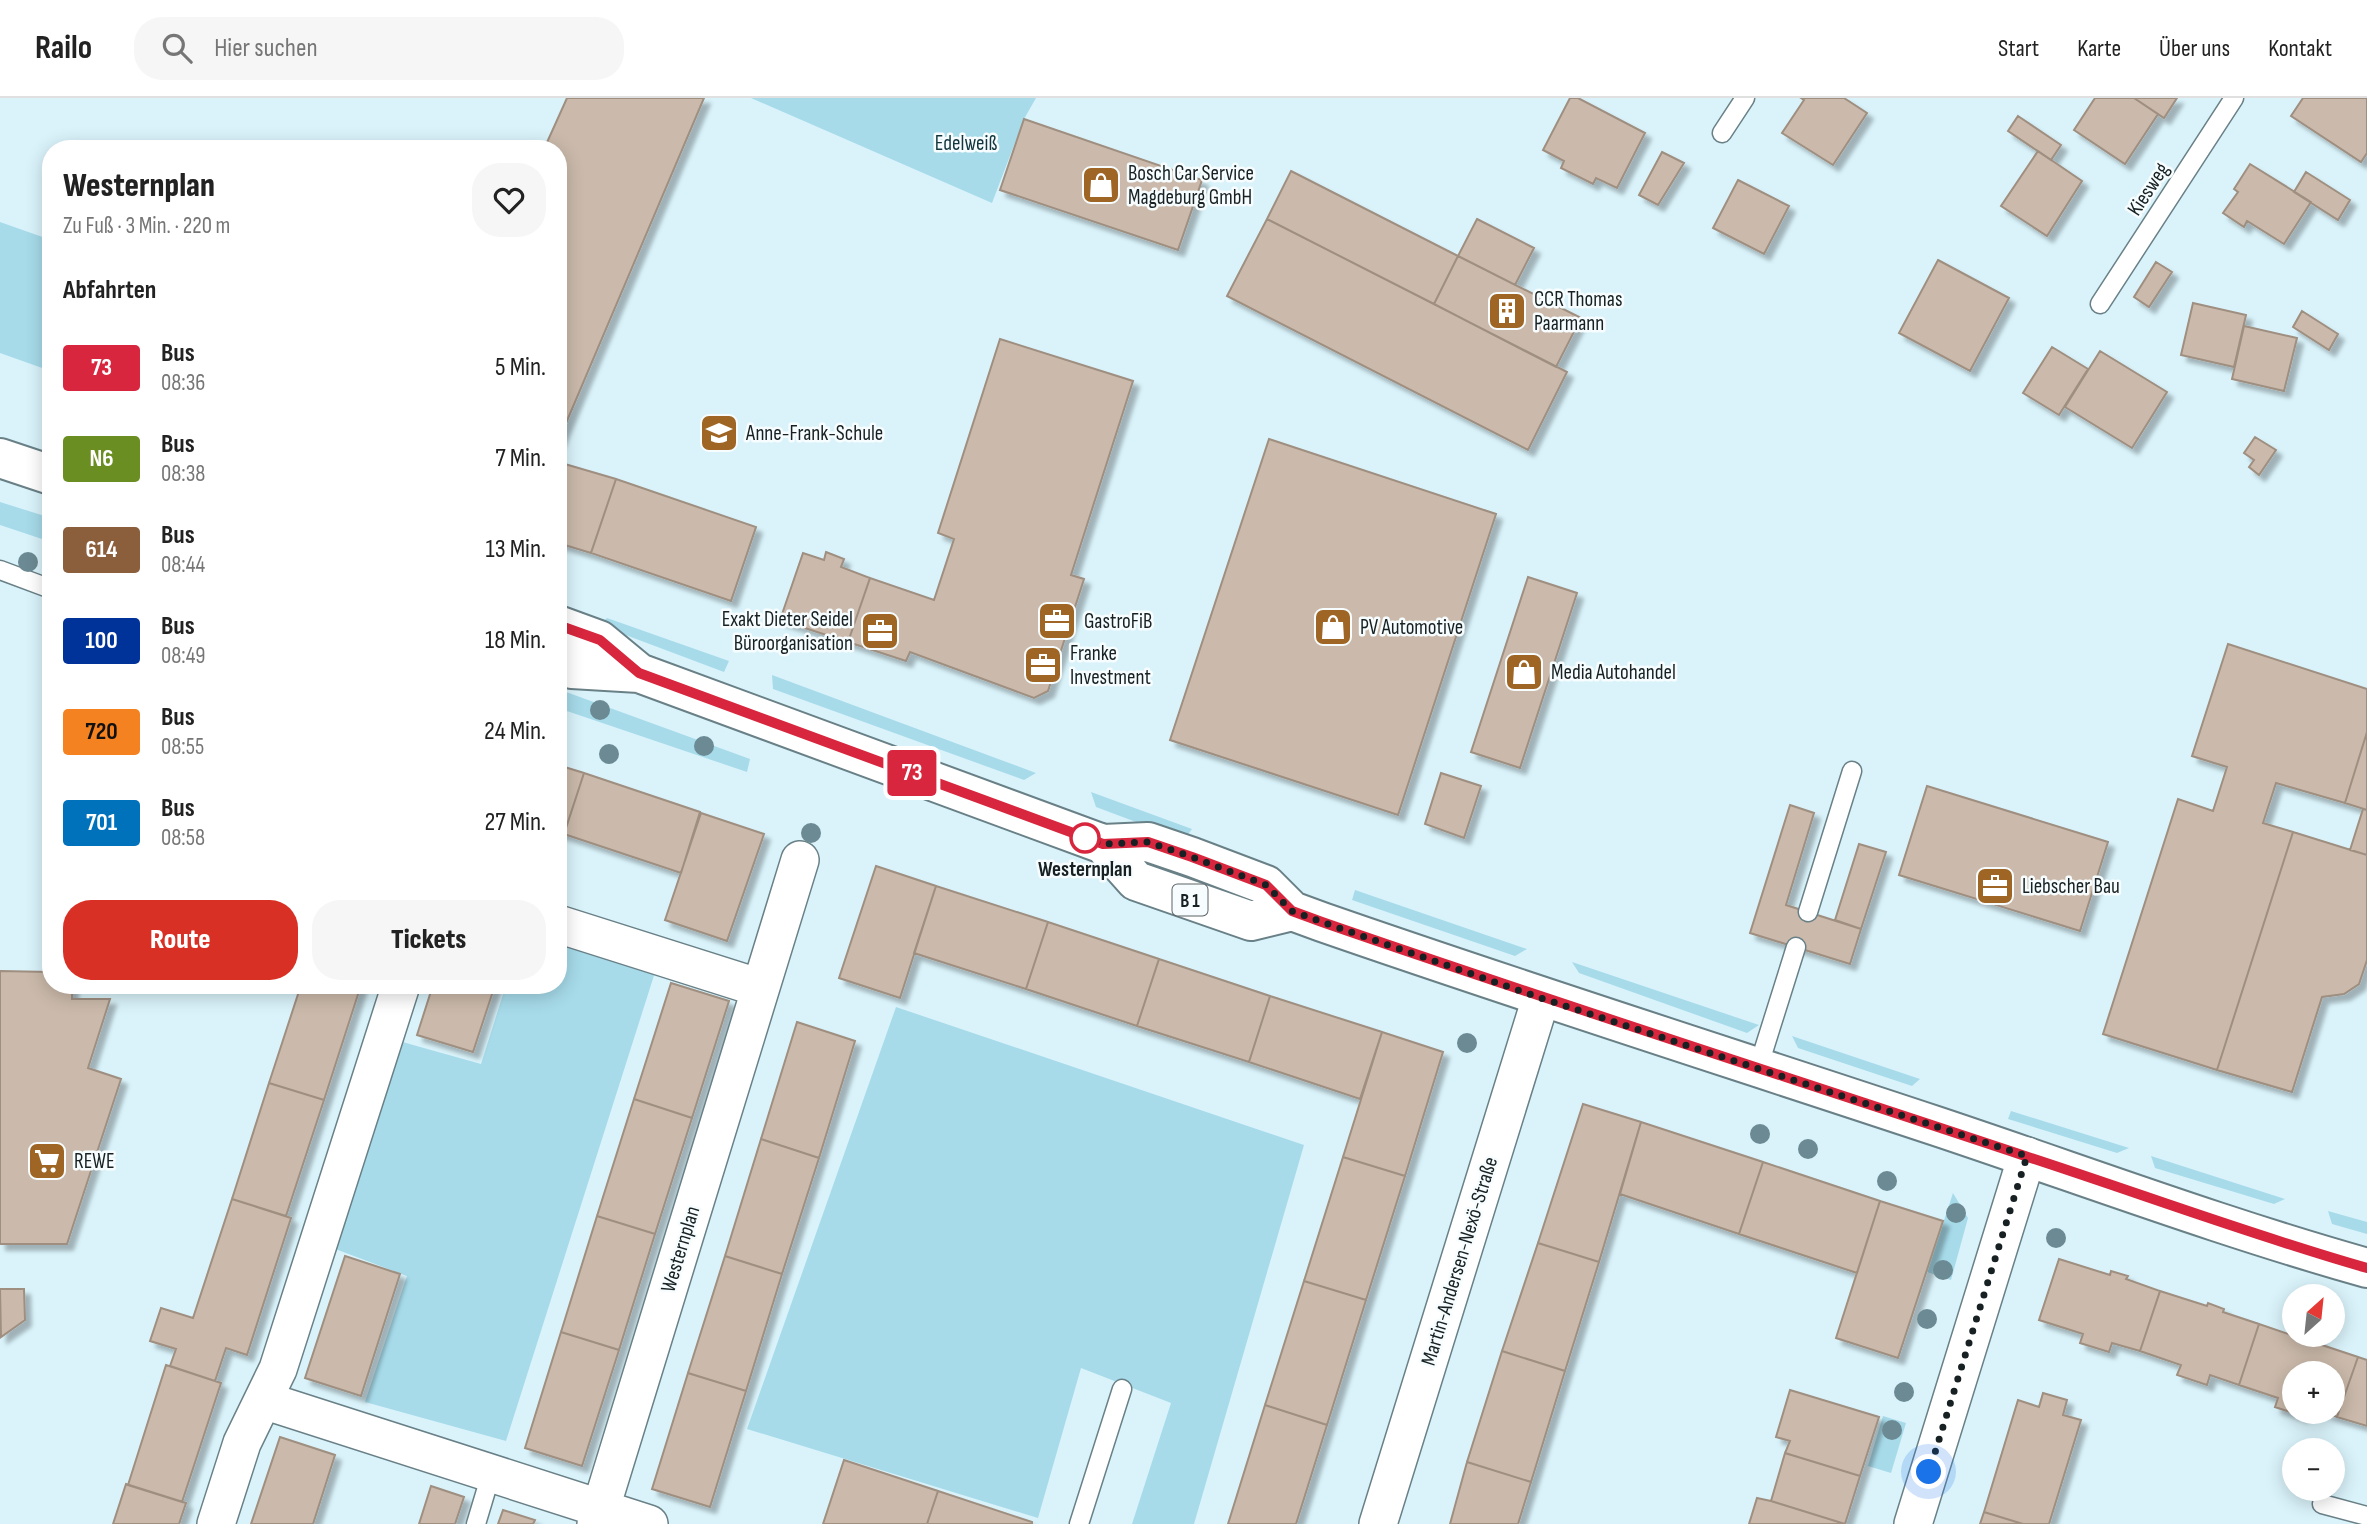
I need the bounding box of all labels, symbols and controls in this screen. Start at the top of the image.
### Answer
search box [134,17,624,80]
text: Railo [35,28,92,68]
icon: search [158,29,196,67]
text: Hier suchen [214,33,318,64]
text: Start [1998,34,2039,63]
text: Karte [2077,34,2121,63]
text: Über uns [2159,34,2230,63]
text: Kontakt [2268,34,2332,63]
park label: Edelweiß [935,131,997,156]
street label: Kiesweg [2122,158,2175,220]
place label: Bosch Car Service Magdeburg GmbH [1128,161,1254,210]
button: heart [472,163,546,237]
shop icon: Bosch Car Service Magdeburg GmbH [1080,164,1122,206]
text: Westernplan [63,166,215,206]
text: Zu Fuß · 3 Min. · 220 m [63,212,230,240]
text: Abfahrten [63,275,156,306]
place label: CCR Thomas Paarmann [1534,287,1622,336]
building icon: CCR Thomas Paarmann [1486,290,1528,332]
text: Bus [161,338,195,369]
text: 5 Min. [495,352,546,383]
text: 73 [91,353,112,382]
text: 08:36 [161,369,205,397]
school or university icon: Anne-Frank-Schule [698,412,740,454]
place label: Anne-Frank-Schule [745,421,883,446]
text: Bus [161,429,195,460]
text: 7 Min. [495,443,546,474]
text: N6 [89,444,114,473]
text: 08:38 [161,460,205,488]
text: Bus [161,520,195,551]
text: 13 Min. [486,534,546,565]
text: 614 [85,535,118,564]
text: 08:44 [161,551,205,579]
office icon: GastroFiB [1036,600,1078,642]
shop icon: PV Automotive [1312,606,1354,648]
place label: Exakt Dieter Seidel Büroorganisation [722,607,853,656]
place label: GastroFiB [1084,609,1152,634]
office icon: Exakt Dieter Seidel Büroorganisation [859,610,901,652]
text: Bus [161,611,195,642]
place label: PV Automotive [1360,615,1463,640]
text: 18 Min. [485,625,546,656]
text: 100 [85,626,118,655]
place label: Franke Investment [1070,641,1151,690]
text: 08:49 [161,642,206,670]
office icon: Franke Investment [1022,644,1064,686]
shop icon: Media Autohandel [1503,651,1545,693]
place label: Media Autohandel [1551,660,1676,685]
text: Bus [161,702,195,733]
text: 24 Min. [484,716,546,747]
text: 720 [85,717,118,746]
text: 08:55 [161,733,204,761]
line badge: 73 [880,750,944,796]
text: 73 [901,758,923,787]
text: Bus [161,793,195,824]
text: 27 Min. [484,807,546,838]
text: 701 [86,808,117,837]
marker: Westernplan [1070,823,1100,853]
text: 08:58 [161,824,205,852]
place label: Westernplan [1038,857,1132,882]
office icon: Liebscher Bau [1974,865,2016,907]
place label: Liebscher Bau [2022,874,2120,899]
road number: B 1 [1172,884,1208,916]
button: Route [63,900,298,980]
button: Tickets [312,900,546,980]
supermarket icon: REWE [26,1140,68,1182]
place label: REWE [74,1149,115,1174]
street label: Martin-Andersen-Nexö-Straße [1416,1154,1503,1368]
street label: Westernplan [656,1203,705,1295]
north arrow [2282,1284,2345,1348]
map controls [2282,1284,2345,1501]
button: + [2282,1361,2345,1424]
button: − [2282,1438,2345,1501]
your location [1911,1454,1946,1489]

